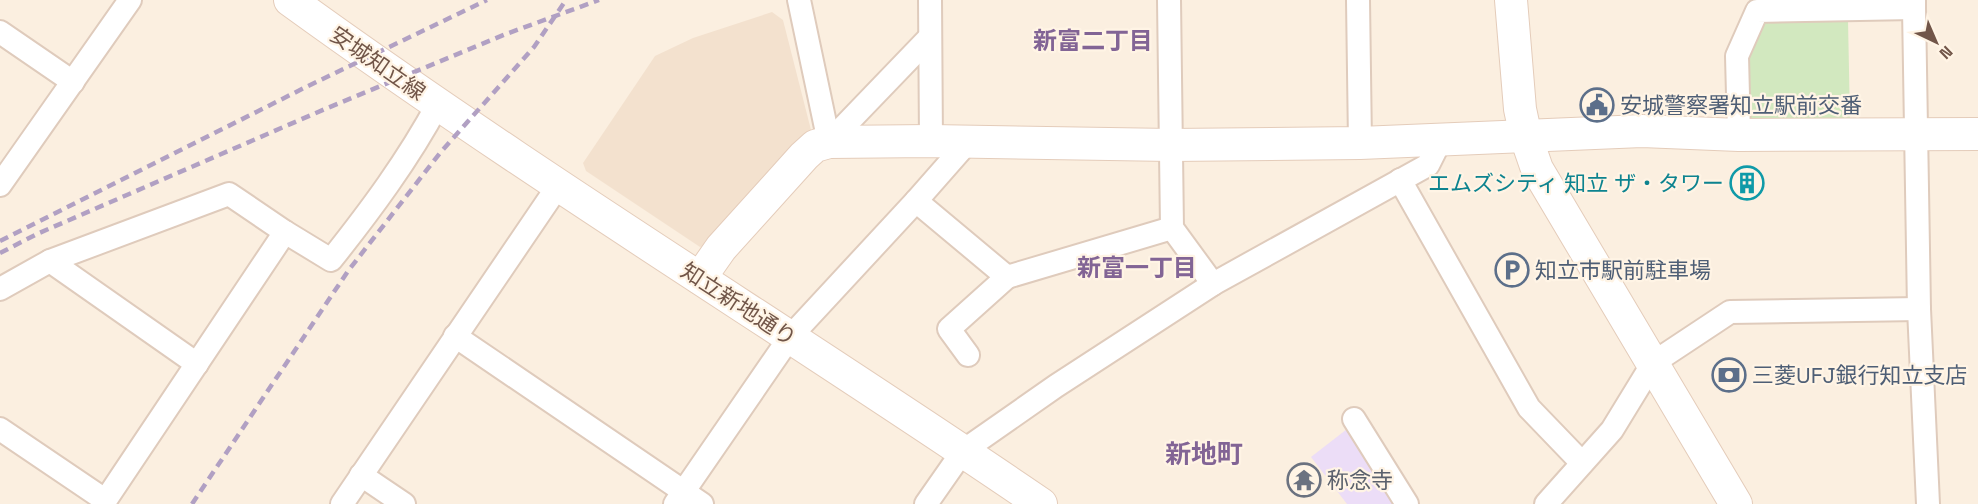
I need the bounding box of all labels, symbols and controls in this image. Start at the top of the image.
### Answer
north arrow [1906,12,1966,72]
street label: 安城知立線 [325,20,431,106]
district label: 新富二丁目 [1033,25,1153,56]
text: N [1935,41,1957,64]
public building icon: 安城警察署知立駅前交番 [1579,87,1615,123]
place label: 安城警察署知立駅前交番 [1620,91,1862,119]
building icon: エムズシティ 知立 ザ・タワー [1729,165,1765,201]
place label: エムズシティ 知立 ザ・タワー [1428,169,1724,197]
district label: 新富一丁目 [1077,252,1197,283]
parking icon: 知立市駅前駐車場 [1494,252,1530,288]
street label: 知立新地通り [676,256,802,352]
place label: 知立市駅前駐車場 [1535,256,1711,284]
bank icon: 三菱UFJ銀行知立支店 [1711,357,1747,393]
place label: 三菱UFJ銀行知立支店 [1752,361,1968,389]
district label: 新地町 [1165,437,1243,471]
temple icon: 称念寺 [1286,462,1322,498]
place label: 称念寺 [1327,466,1393,494]

